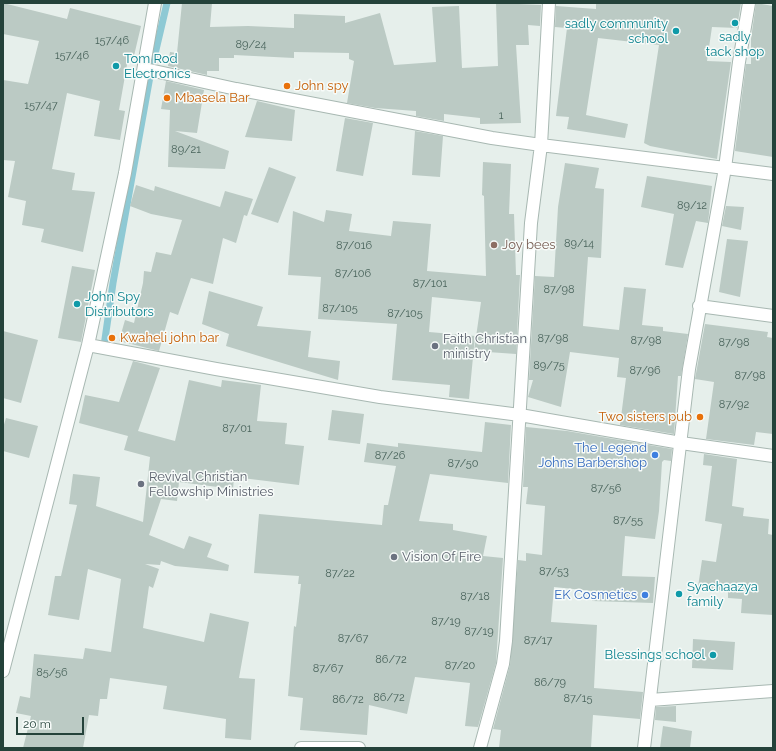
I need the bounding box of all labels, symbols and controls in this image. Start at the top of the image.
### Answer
place label: sadly community school [565,16,668,47]
marker: sadly tack shop [730,18,740,28]
marker: sadly community school [671,26,681,36]
place label: sadly tack shop [706,29,764,60]
house number: 157/46 [95,34,129,48]
house number: 89/24 [235,38,267,52]
house number: 157/46 [55,49,89,63]
place label: Tom Rod Electronics [124,51,190,82]
marker: Tom Rod Electronics [111,61,121,71]
place label: John spy [295,78,348,94]
marker: John spy [282,81,292,91]
place label: Mbasela Bar [175,90,250,106]
marker: Mbasela Bar [162,93,172,103]
house number: 157/47 [24,99,58,113]
house number: 1 [499,109,503,123]
house number: 89/21 [171,143,201,157]
house number: 89/12 [677,199,707,213]
place label: Joy bees [502,237,556,253]
house number: 89/14 [564,237,594,251]
house number: 87/016 [336,239,372,253]
marker: Joy bees [489,240,499,250]
house number: 87/106 [335,267,371,281]
house number: 87/101 [413,277,447,291]
house number: 87/98 [543,283,575,297]
place label: John Spy Distributors [85,289,154,320]
marker: John Spy Distributors [72,299,82,309]
house number: 87/105 [322,302,358,316]
house number: 87/105 [387,307,423,321]
place label: Kwaheli john bar [120,330,219,346]
place label: Faith Christian ministry [443,331,527,362]
house number: 87/98 [537,332,569,346]
marker: Kwaheli john bar [107,333,117,343]
house number: 87/98 [630,334,662,348]
house number: 87/98 [718,336,750,350]
marker: Faith Christian ministry [430,341,440,351]
house number: 89/75 [533,359,565,373]
house number: 87/96 [629,364,661,378]
house number: 87/98 [734,369,766,383]
house number: 87/92 [719,398,749,412]
place label: Two sisters pub [599,409,692,425]
marker: Two sisters pub [695,412,705,422]
house number: 87/01 [222,422,252,436]
place label: The Legend Johns Barbershop [538,440,647,471]
house number: 87/26 [375,449,405,463]
marker: The Legend Johns Barbershop [650,450,660,460]
house number: 87/50 [448,457,478,471]
place label: Revival Christian Fellowship Ministries [149,469,273,500]
marker: Revival Christian Fellowship Ministries [136,479,146,489]
house number: 87/56 [591,482,621,496]
house number: 87/55 [613,514,643,528]
place label: Vision Of Fire [402,549,481,565]
marker: Vision Of Fire [389,552,399,562]
house number: 87/53 [539,565,569,579]
house number: 87/22 [325,567,355,581]
place label: Syachaazya family [687,579,758,610]
place label: EK Cosmetics [554,587,637,603]
marker: Syachaazya family [674,589,684,599]
house number: 87/18 [460,590,490,604]
marker: EK Cosmetics [640,590,650,600]
house number: 87/19 [431,615,461,629]
house number: 87/19 [464,625,494,639]
house number: 87/67 [338,632,368,646]
house number: 87/17 [524,634,552,648]
place label: Blessings school [605,647,705,663]
marker: Blessings school [708,650,718,660]
house number: 86/72 [375,653,407,667]
house number: 87/20 [445,659,475,673]
house number: 87/67 [313,662,343,676]
house number: 85/56 [36,666,68,680]
house number: 86/79 [534,676,566,690]
house number: 86/72 [373,691,405,705]
house number: 87/15 [564,692,592,706]
house number: 86/72 [332,693,364,707]
scale bar [18,709,86,735]
text: 20 m [23,717,51,731]

